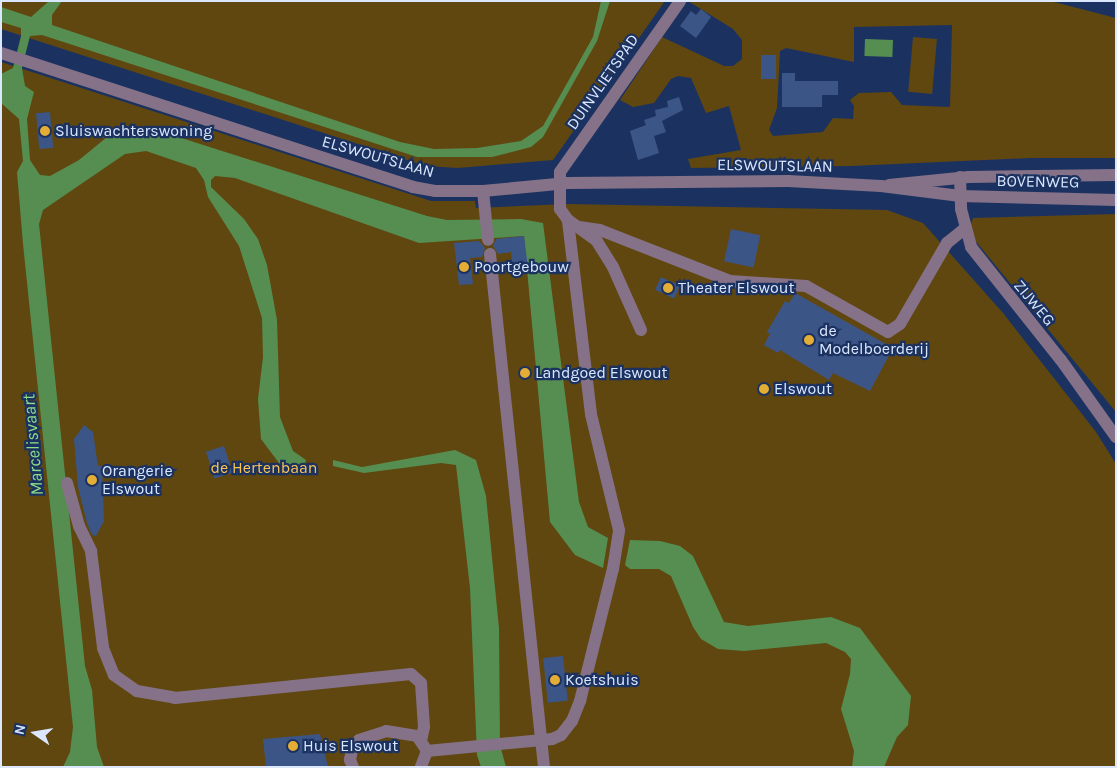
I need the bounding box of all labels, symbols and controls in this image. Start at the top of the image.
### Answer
street label: DUINVLIETSPAD [563,31,643,133]
place label: Sluiswachterswoning [55,121,212,141]
marker: Sluiswachterswoning [39,125,51,137]
street label: ELSWOUTSLAAN [320,132,436,182]
street label: ELSWOUTSLAAN [717,155,833,177]
street label: BOVENWEG [996,172,1080,192]
place label: Poortgebouw [474,257,569,277]
marker: Poortgebouw [458,261,470,273]
street label: ZIJWEG [1009,276,1059,330]
place label: Theater Elswout [678,278,794,298]
marker: Theater Elswout [662,282,674,294]
place label: de Modelboerderij [819,321,929,359]
marker: de Modelboerderij [803,334,815,346]
place label: Landgoed Elswout [535,363,668,383]
marker: Landgoed Elswout [519,367,531,379]
place label: Elswout [774,379,832,399]
marker: Elswout [758,383,770,395]
water label: Marcelisvaart [18,393,48,497]
park label: de Hertenbaan [211,458,317,478]
place label: Orangerie Elswout [102,461,173,499]
marker: Orangerie Elswout [86,474,98,486]
place label: Koetshuis [565,670,639,690]
marker: Koetshuis [549,674,561,686]
north arrow [10,708,60,758]
text: N [10,723,29,736]
place label: Huis Elswout [303,736,398,756]
marker: Huis Elswout [287,740,299,752]

